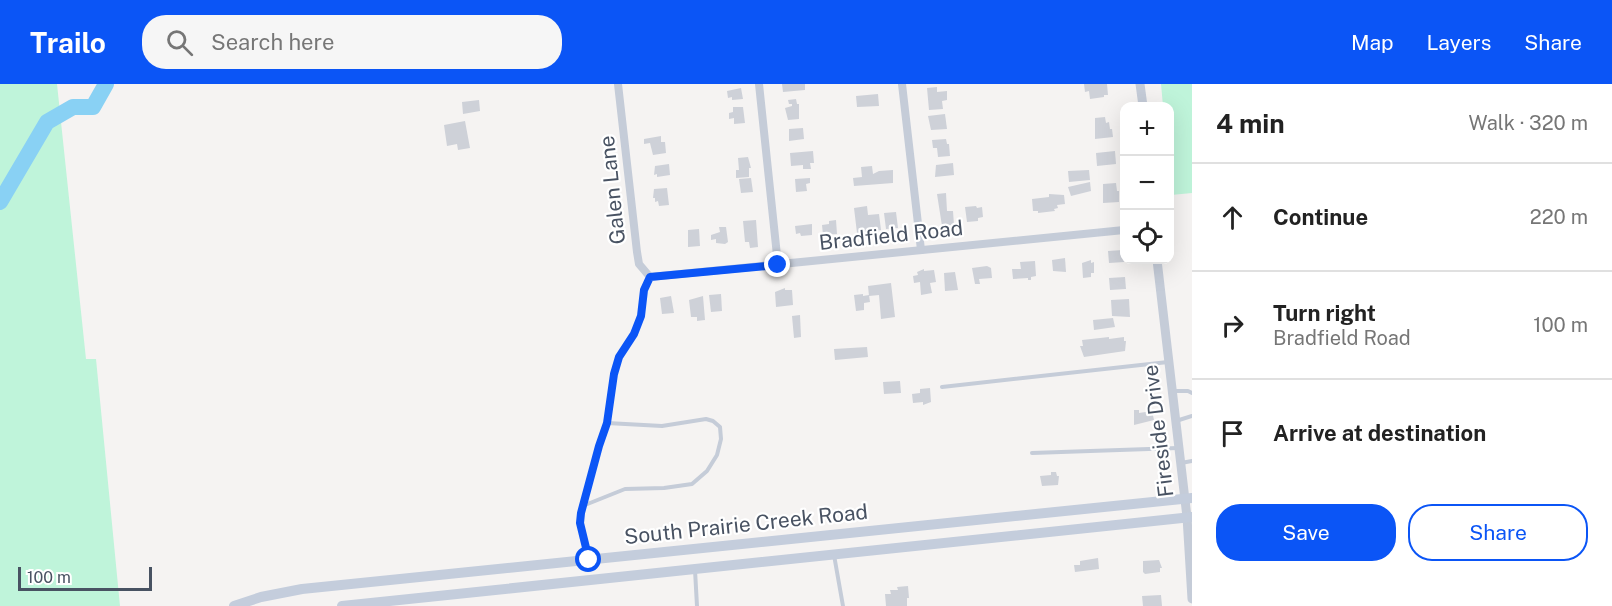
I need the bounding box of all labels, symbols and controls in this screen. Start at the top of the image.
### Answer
search box [142,15,562,69]
text: Trailo [30,26,106,59]
icon: search [163,26,196,59]
text: Search here [211,29,334,55]
text: Map [1351,30,1394,55]
text: Layers [1427,30,1491,55]
text: Share [1524,30,1582,55]
map controls [1120,102,1174,264]
button: + [1120,102,1174,156]
text: 4 min [1216,108,1285,139]
text: Walk · 320 m [1468,111,1588,135]
street label: Galen Lane [594,134,630,246]
button: − [1120,156,1174,210]
icon: ahead [1216,201,1249,234]
text: Continue [1273,204,1368,230]
text: 220 m [1530,205,1588,229]
button: locate [1120,210,1174,264]
street label: Bradfield Road [818,215,964,255]
route end [764,251,790,277]
text: Turn right [1273,300,1376,326]
icon: right [1216,309,1249,342]
text: 100 m [1533,313,1588,337]
text: Bradfield Road [1273,326,1411,350]
street label: Fireside Drive [1137,363,1179,499]
icon: arrive [1216,417,1249,450]
text: Arrive at destination [1273,420,1486,446]
street label: South Prairie Creek Road [623,499,869,549]
button: Save [1216,504,1396,561]
button: Share [1408,504,1588,561]
route start [575,546,601,572]
scale bar [18,564,152,592]
text: 100 m [27,568,71,587]

